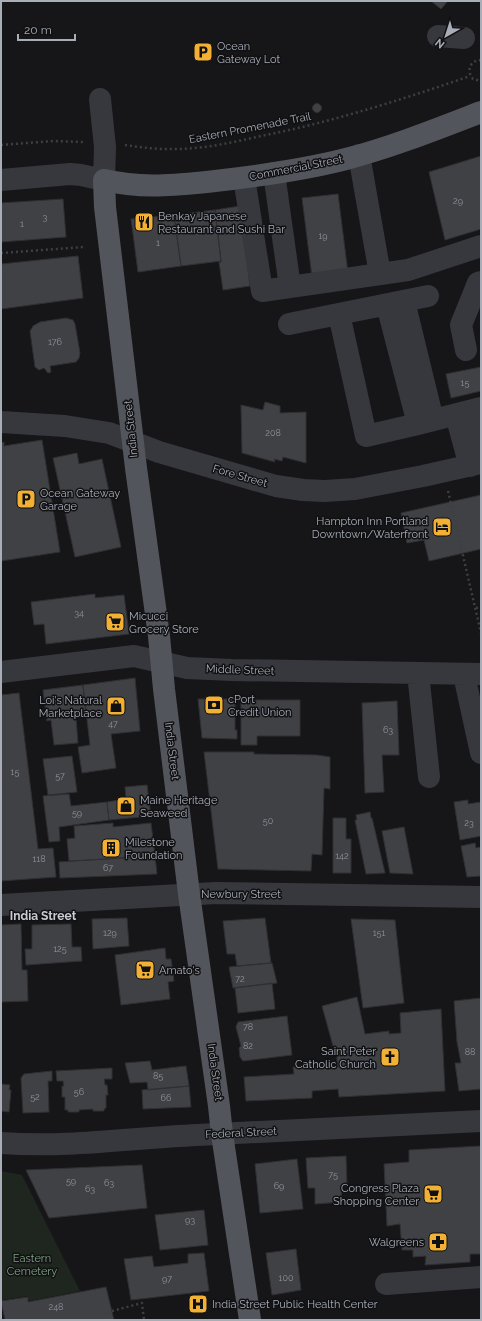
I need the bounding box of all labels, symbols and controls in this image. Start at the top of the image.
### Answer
scale bar [18,16,75,42]
north arrow [426,16,466,56]
text: 20 m [24,23,52,37]
text: N [433,36,447,51]
place label: Ocean Gateway Lot [217,40,281,66]
parking icon: Ocean Gateway Lot [192,41,214,63]
street label: Eastern Promenade Trail [188,110,312,146]
street label: Commercial Street [248,153,344,183]
house number: 29 [453,196,463,206]
place label: Benkay Japanese Restaurant and Sushi Bar [158,210,285,236]
restaurant icon: Benkay Japanese Restaurant and Sushi Bar [133,211,155,233]
house number: 3 [43,212,48,222]
house number: 1 [20,219,24,229]
house number: 19 [318,231,328,241]
house number: 1 [156,238,160,248]
house number: 176 [48,337,63,347]
house number: 15 [461,378,469,388]
street label: India Street [121,399,140,458]
house number: 208 [265,428,281,438]
street label: Fore Street [211,462,269,490]
place label: Ocean Gateway Garage [40,487,120,513]
parking icon: Ocean Gateway Garage [15,488,37,510]
place label: Hampton Inn Portland Downtown/Waterfront [312,515,428,541]
hotel icon: Hampton Inn Portland Downtown/Waterfront [431,516,453,538]
house number: 34 [74,608,84,618]
place label: Micucci Grocery Store [129,610,199,636]
supermarket icon: Micucci Grocery Store [104,611,126,633]
street label: Middle Street [206,662,275,678]
place label: cPort Credit Union [228,693,291,719]
place label: Loi's Natural Marketplace [39,694,103,720]
bank icon: cPort Credit Union [203,694,225,716]
shop icon: Loi's Natural Marketplace [105,695,127,717]
house number: 47 [108,719,118,729]
street label: India Street [162,722,182,781]
house number: 63 [383,725,393,735]
house number: 15 [11,767,19,777]
house number: 57 [55,771,65,781]
place label: Maine Heritage Seaweed [140,794,218,820]
shop icon: Maine Heritage Seaweed [115,795,137,817]
house number: 59 [72,808,82,818]
house number: 50 [263,816,274,826]
house number: 23 [464,818,474,828]
place label: Milestone Foundation [125,836,182,862]
building icon: Milestone Foundation [100,837,122,859]
house number: 142 [335,851,349,861]
house number: 118 [32,854,46,864]
house number: 67 [103,863,113,873]
street label: Newbury Street [201,888,281,901]
district label: India Street [10,909,77,923]
house number: 129 [103,928,117,938]
house number: 151 [373,928,385,938]
house number: 125 [53,944,67,954]
supermarket icon: Amato's [134,959,156,981]
place label: Amato's [159,964,200,977]
house number: 72 [235,974,245,984]
house number: 78 [243,1022,253,1032]
house number: 82 [243,1041,253,1051]
street label: India Street [205,1043,225,1102]
place label: Saint Peter Catholic Church [295,1045,376,1071]
church icon: Saint Peter Catholic Church [379,1046,401,1068]
house number: 88 [465,1047,475,1057]
house number: 85 [153,1071,163,1081]
house number: 56 [74,1087,85,1097]
house number: 52 [30,1092,40,1102]
house number: 66 [161,1093,172,1103]
street label: Federal Street [205,1125,277,1141]
house number: 75 [328,1170,338,1180]
house number: 59 [66,1176,76,1186]
house number: 63 [104,1178,114,1188]
house number: 69 [274,1181,284,1191]
place label: Congress Plaza Shopping Center [333,1182,419,1208]
supermarket icon: Congress Plaza Shopping Center [422,1183,444,1205]
house number: 63 [85,1184,95,1194]
house number: 93 [185,1215,195,1225]
pharmacy icon: Walgreens [427,1231,449,1253]
place label: Walgreens [369,1236,424,1249]
park label: Eastern Cemetery [7,1252,57,1278]
house number: 100 [279,1273,294,1283]
house number: 97 [162,1274,172,1284]
hospital icon: India Street Public Health Center [187,1293,209,1315]
place label: India Street Public Health Center [212,1298,378,1311]
house number: 248 [49,1302,63,1312]

